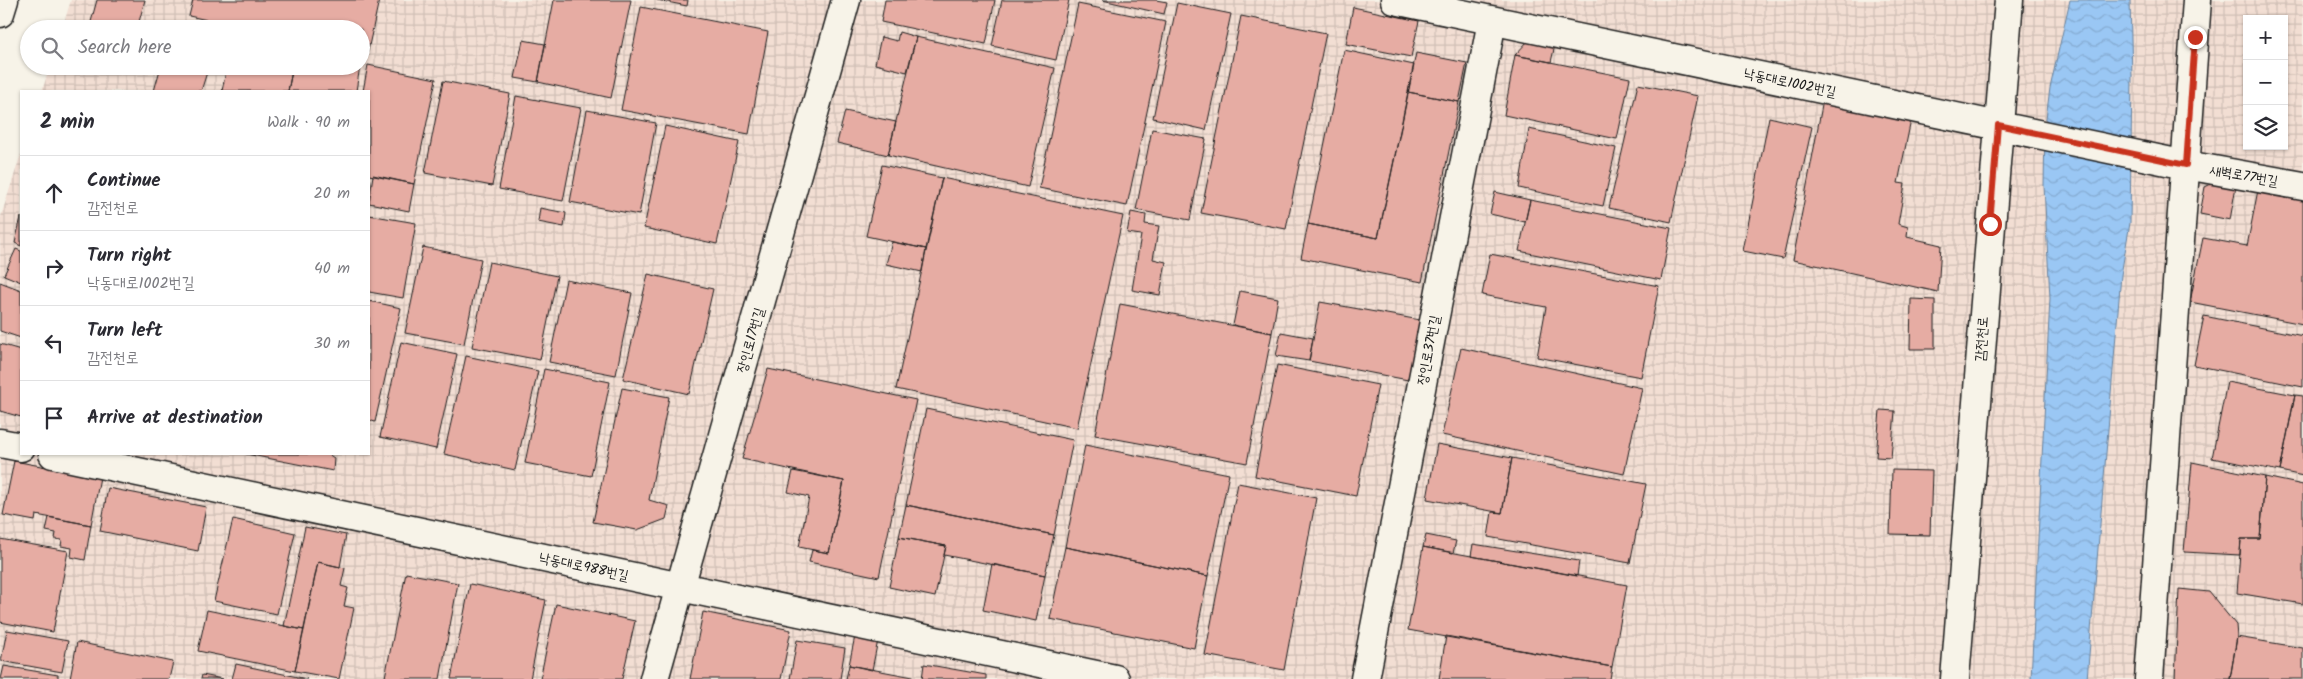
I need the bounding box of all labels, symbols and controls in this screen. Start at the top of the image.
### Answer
map controls [2243,15,2288,150]
button: + [2243,15,2288,60]
search box [20,20,370,75]
route end [2184,26,2207,49]
text: Search here [78,33,172,63]
icon: search [38,34,66,62]
button: − [2243,60,2288,105]
street label: 낙동대로1002번길 [1741,62,1839,104]
button: layers [2243,105,2288,150]
text: 2 min [40,106,95,139]
text: Walk · 90 m [267,110,350,135]
street label: 새벽로77번길 [2208,159,2281,193]
text: Continue [87,166,160,196]
icon: ahead [40,179,68,207]
text: 20 m [314,181,350,206]
text: 감전천로 [87,196,139,221]
route start [1979,213,2002,236]
text: Turn right [87,241,172,271]
icon: right [40,254,68,282]
text: 40 m [314,256,350,281]
text: 낙동대로1002번길 [87,271,195,296]
street label: 장인로17번길 [731,304,771,376]
street label: 장인로37번길 [1411,313,1447,387]
text: Turn left [87,316,162,346]
street label: 감전천로 [1969,316,1995,362]
icon: left [40,329,68,357]
text: 30 m [314,331,350,356]
text: 감전천로 [87,346,139,371]
text: Arrive at destination [87,403,263,433]
icon: arrive [40,404,68,432]
street label: 낙동대로988번길 [537,547,631,587]

